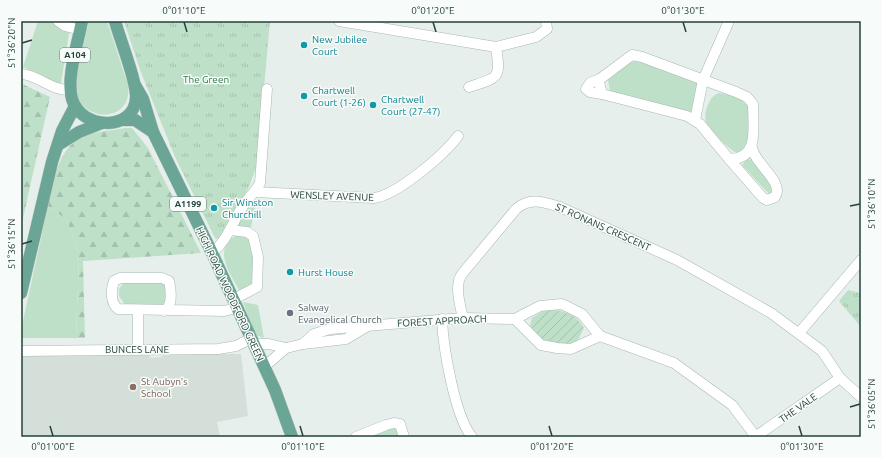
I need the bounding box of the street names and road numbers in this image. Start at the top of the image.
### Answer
road number: A104 [60,48,90,62]
street label: WENSLEY AVENUE [290,189,374,203]
road number: A1199 [170,197,206,211]
street label: ST RONANS CRESCENT [554,201,653,253]
street label: HIGH ROAD WOODFORD GREEN [194,225,266,363]
street label: FOREST APPROACH [397,313,487,329]
street label: BUNCES LANE [105,344,169,355]
street label: THE VALE [777,391,819,425]

